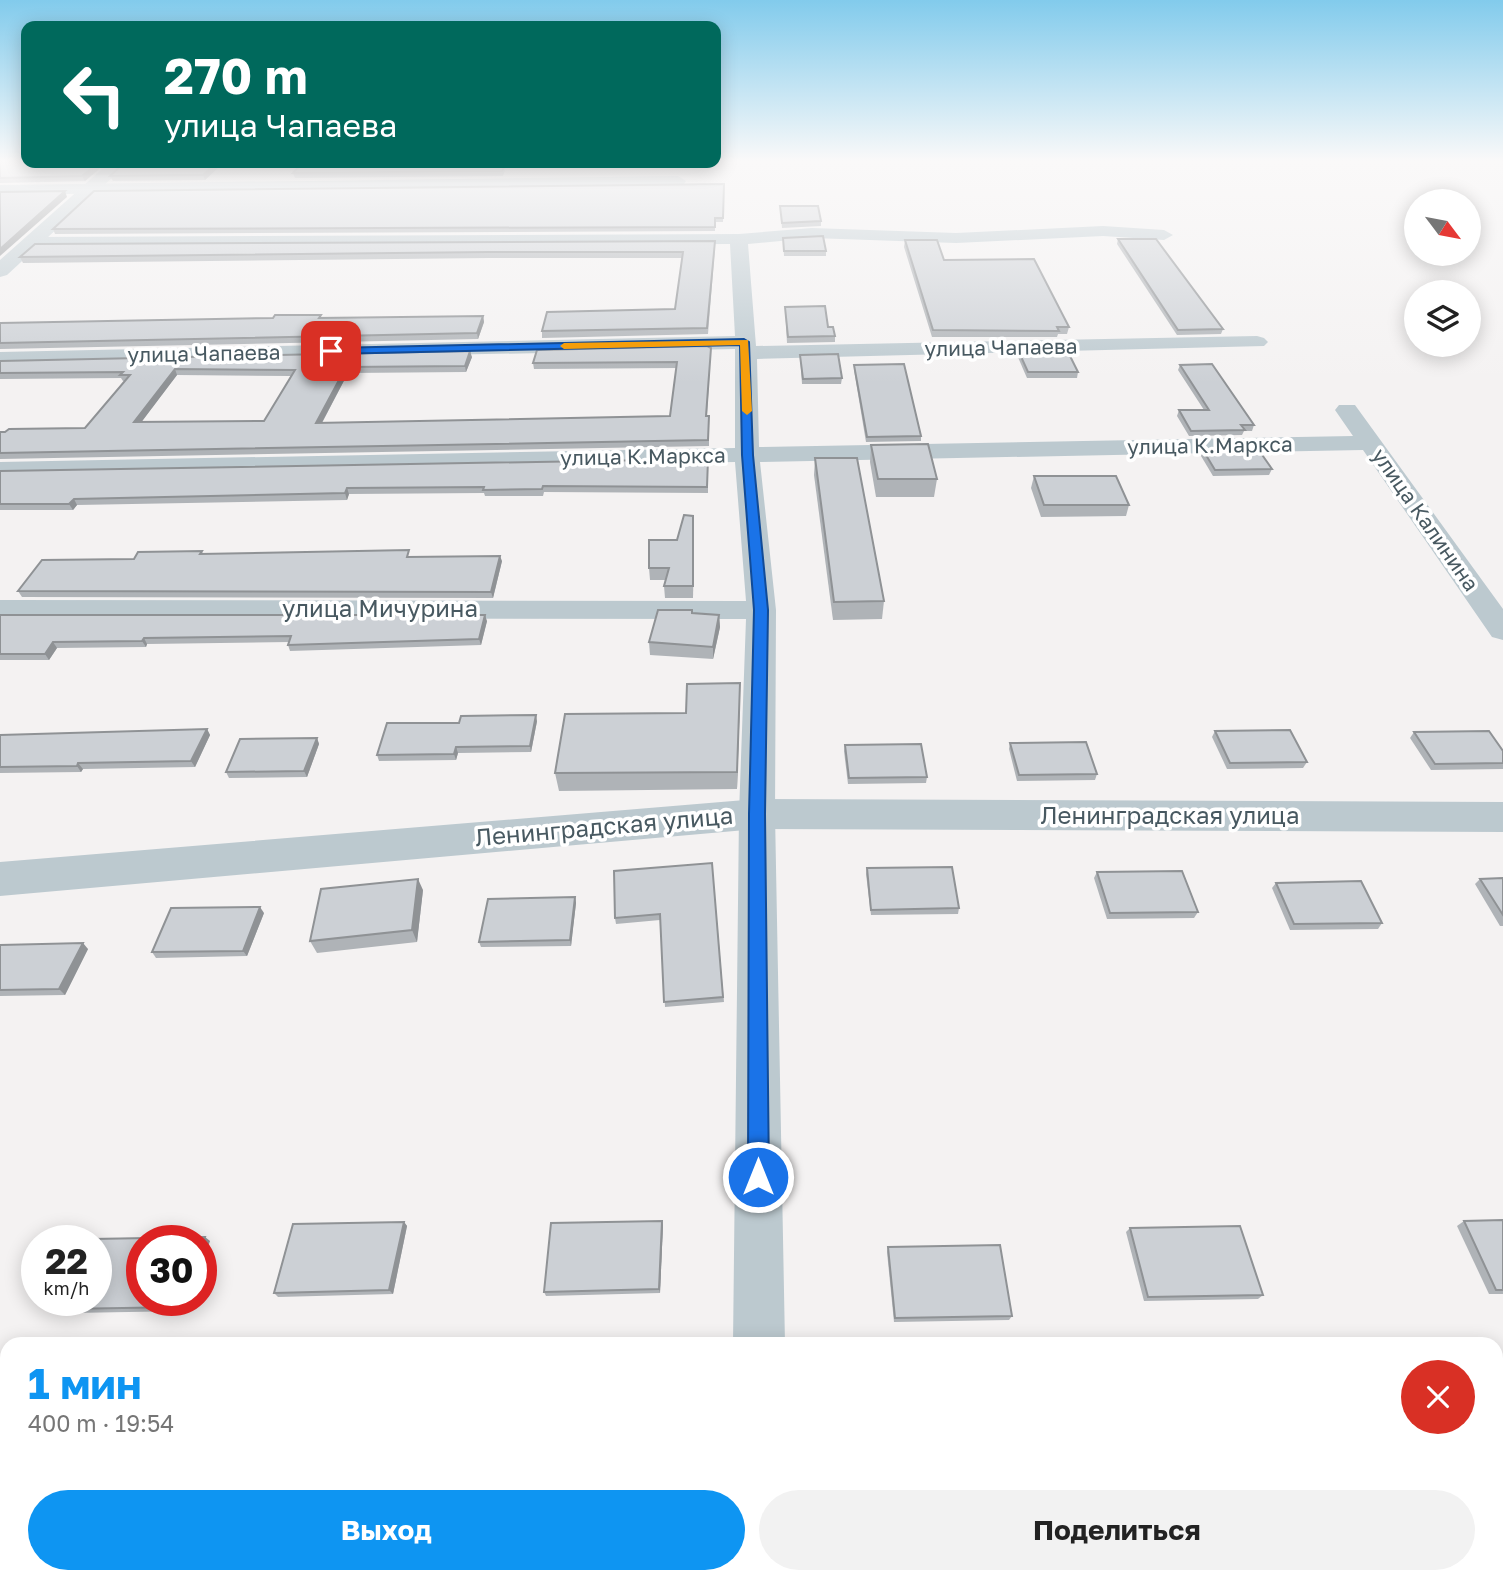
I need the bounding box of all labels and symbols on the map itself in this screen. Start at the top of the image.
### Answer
north arrow [1404,189,1480,266]
pin [301,321,361,381]
street label: улица Чапаева [924,333,1078,361]
street label: улица Чапаева [127,339,281,367]
street label: улица К.Маркса [1127,431,1293,459]
street label: улица К.Маркса [560,442,726,470]
street label: улица Калинина [1367,443,1485,596]
street label: улица Мичурина [282,593,478,622]
street label: Ленинградская улица [474,800,734,851]
street label: Ленинградская улица [1040,800,1300,829]
position arrow [721,1140,795,1214]
speed limit sign: 30 [126,1225,217,1316]

